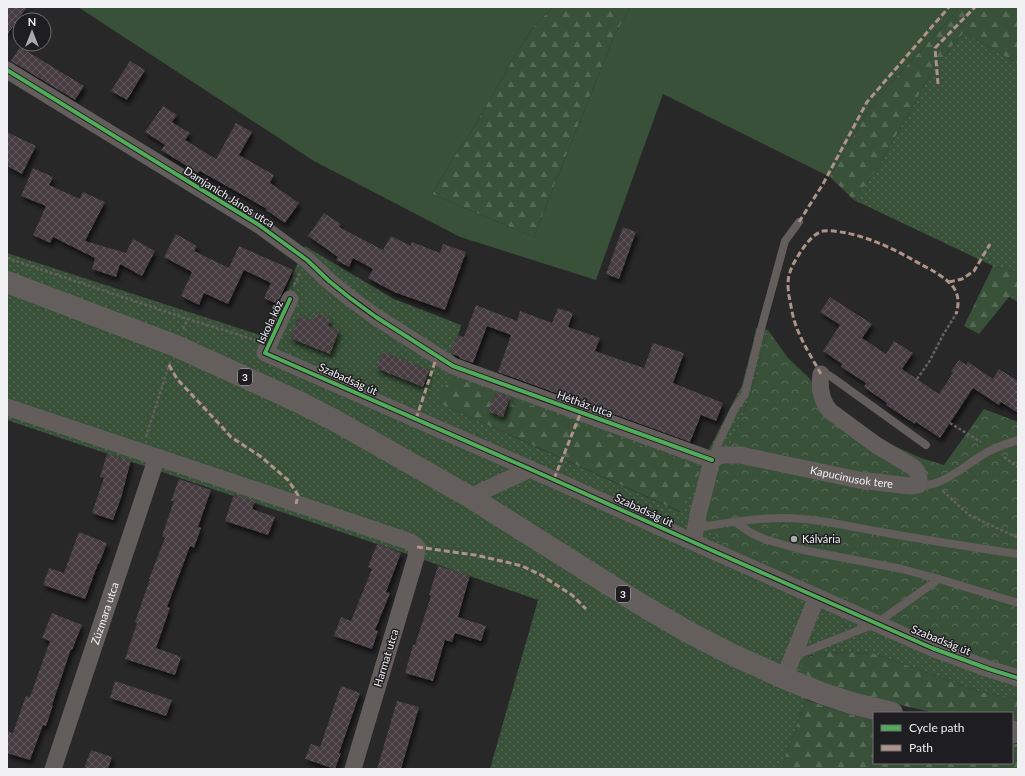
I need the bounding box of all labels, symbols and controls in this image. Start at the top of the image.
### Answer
north arrow [12,12,52,52]
text: N [28,15,36,28]
street label: Damjanich János utca [182,163,277,230]
street label: Iskola köz [254,298,285,346]
street label: Szabadság út [317,360,380,397]
road number: 3 [238,369,252,385]
street label: Hétház utca [556,387,615,420]
street label: Kapucinusok tere [809,463,894,490]
street label: Szabadság út [613,490,675,529]
place label: Kálvária [802,532,840,545]
marker: Kálvária [789,534,799,544]
street label: Zúzmara utca [88,580,121,646]
road number: 3 [616,586,630,602]
street label: Szabadság út [910,622,973,657]
street label: Harmat utca [371,627,400,688]
legend [873,712,1013,764]
text: Cycle path [909,720,964,735]
text: Path [909,740,933,755]

